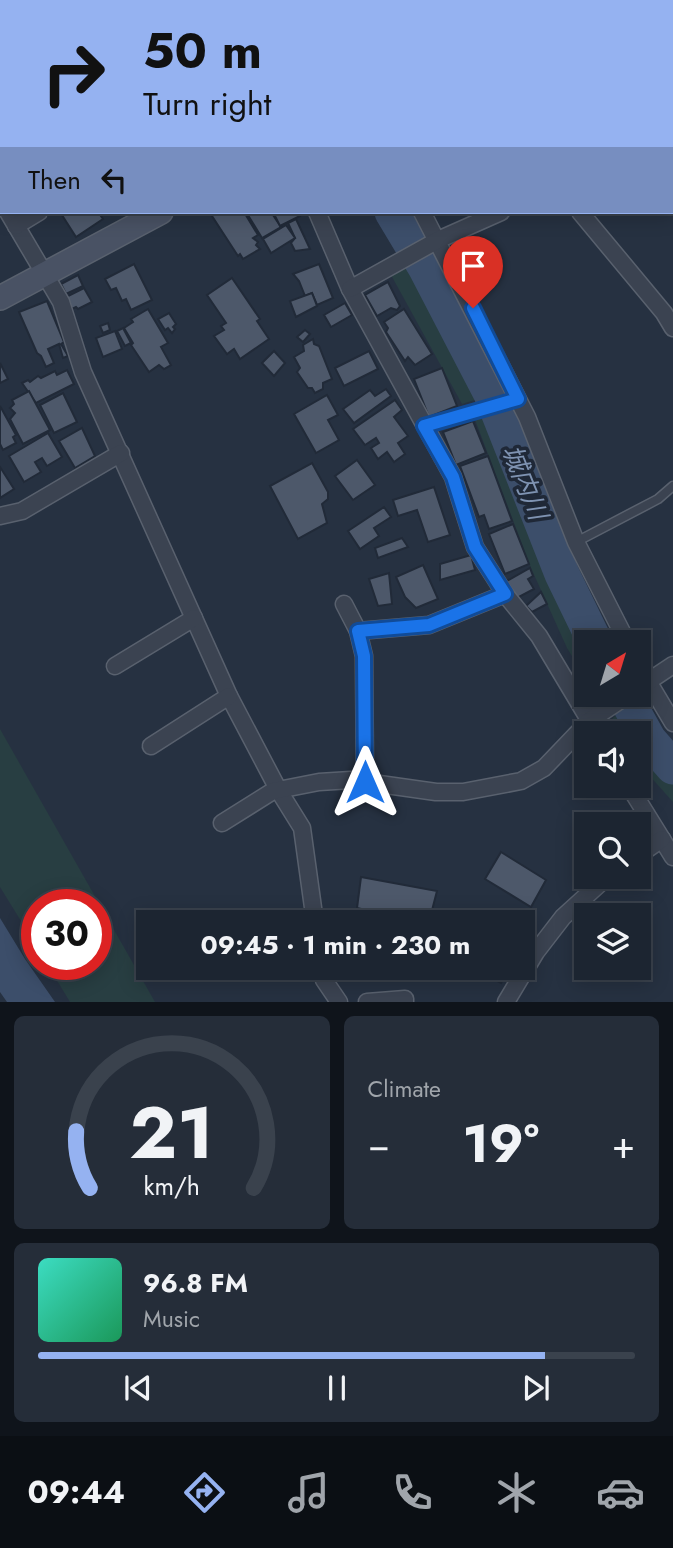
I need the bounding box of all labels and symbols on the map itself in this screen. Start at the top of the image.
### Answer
pin [443,236,503,308]
water label: 城内川 [493,439,558,528]
north arrow [574,630,651,707]
position arrow [328,745,402,819]
speed limit sign: 30 [21,889,112,980]

